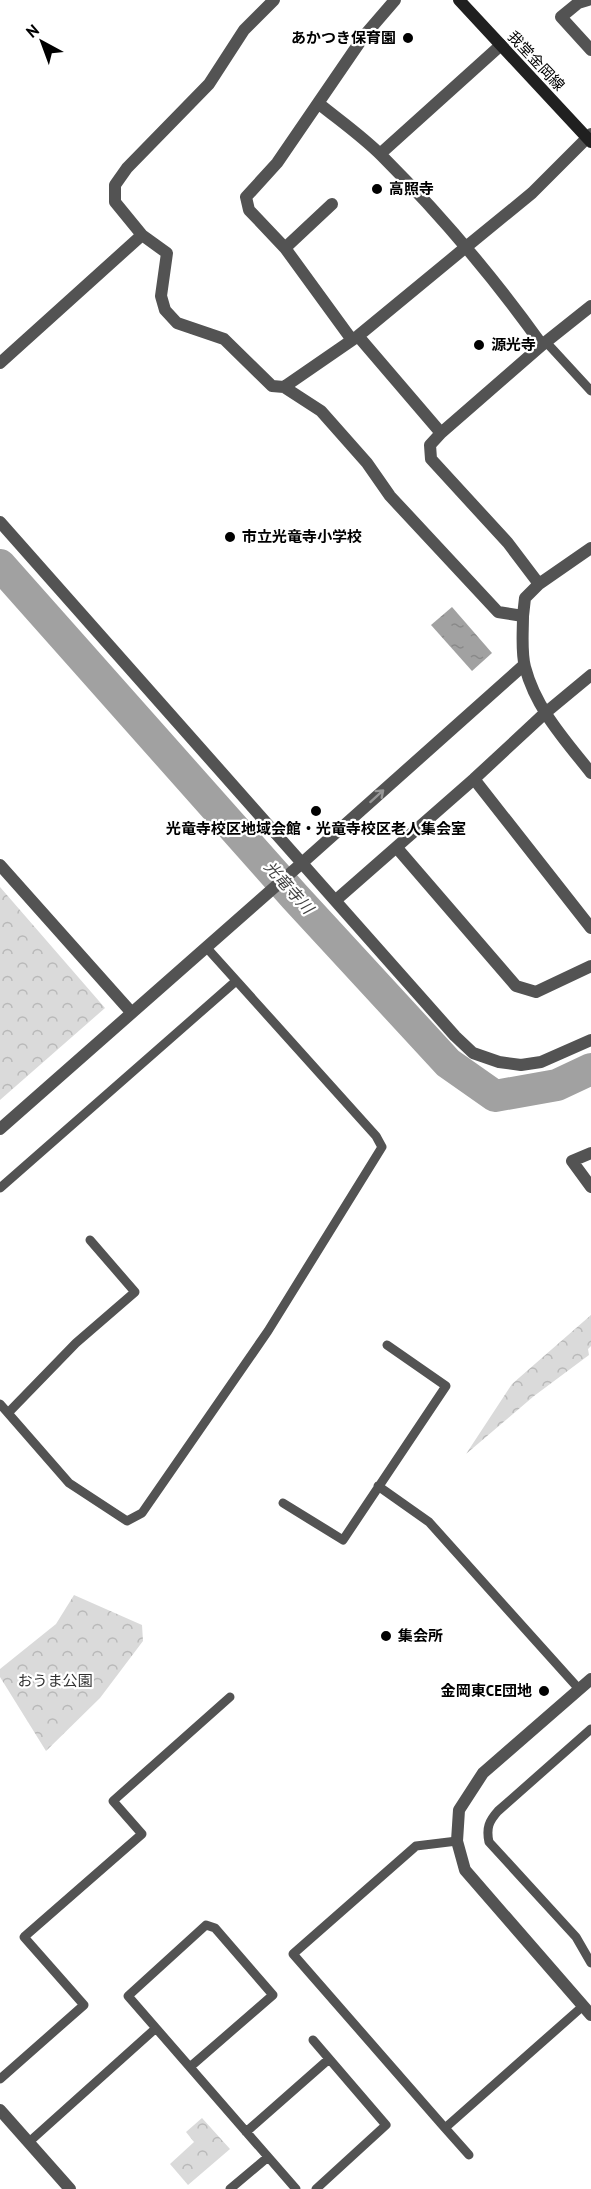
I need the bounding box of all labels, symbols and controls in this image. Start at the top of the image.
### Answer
north arrow [12,12,72,72]
text: N [22,20,43,42]
street label: 我堂金岡線 [504,27,569,95]
place label: あかつき保育園 [291,28,396,47]
marker: あかつき保育園 [401,31,415,45]
place label: 高照寺 [389,179,434,198]
marker: 高照寺 [370,182,384,196]
place label: 源光寺 [491,335,536,354]
marker: 源光寺 [472,338,486,352]
place label: 市立光竜寺小学校 [242,527,362,546]
marker: 市立光竜寺小学校 [223,530,237,544]
one-way arrow [369,789,384,803]
marker: 光竜寺校区地域会館・光竜寺校区老人集会室 [309,804,323,818]
place label: 光竜寺校区地域会館・光竜寺校区老人集会室 [166,819,466,838]
water label: 光竜寺川 [260,857,319,919]
place label: 集会所 [397,1626,443,1645]
marker: 集会所 [379,1629,393,1643]
park label: おうま公園 [17,1671,93,1690]
place label: 金岡東CE団地 [441,1681,532,1700]
marker: 金岡東CE団地 [537,1684,551,1698]

